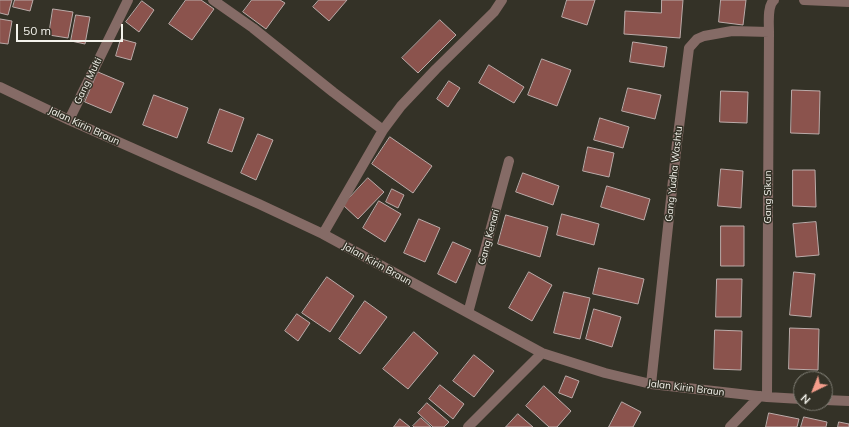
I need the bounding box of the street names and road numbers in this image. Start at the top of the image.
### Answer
street label: Gang Multi [72,56,104,106]
street label: Jalan Kirin Braun [46,104,122,148]
street label: Gang Yudha Washtu [663,126,685,222]
street label: Gang Sikun [762,170,774,224]
street label: Gang Kenari [476,208,502,266]
street label: Jalan Kirin Braun [340,240,414,288]
street label: Jalan Kirin Braun [647,377,725,399]

